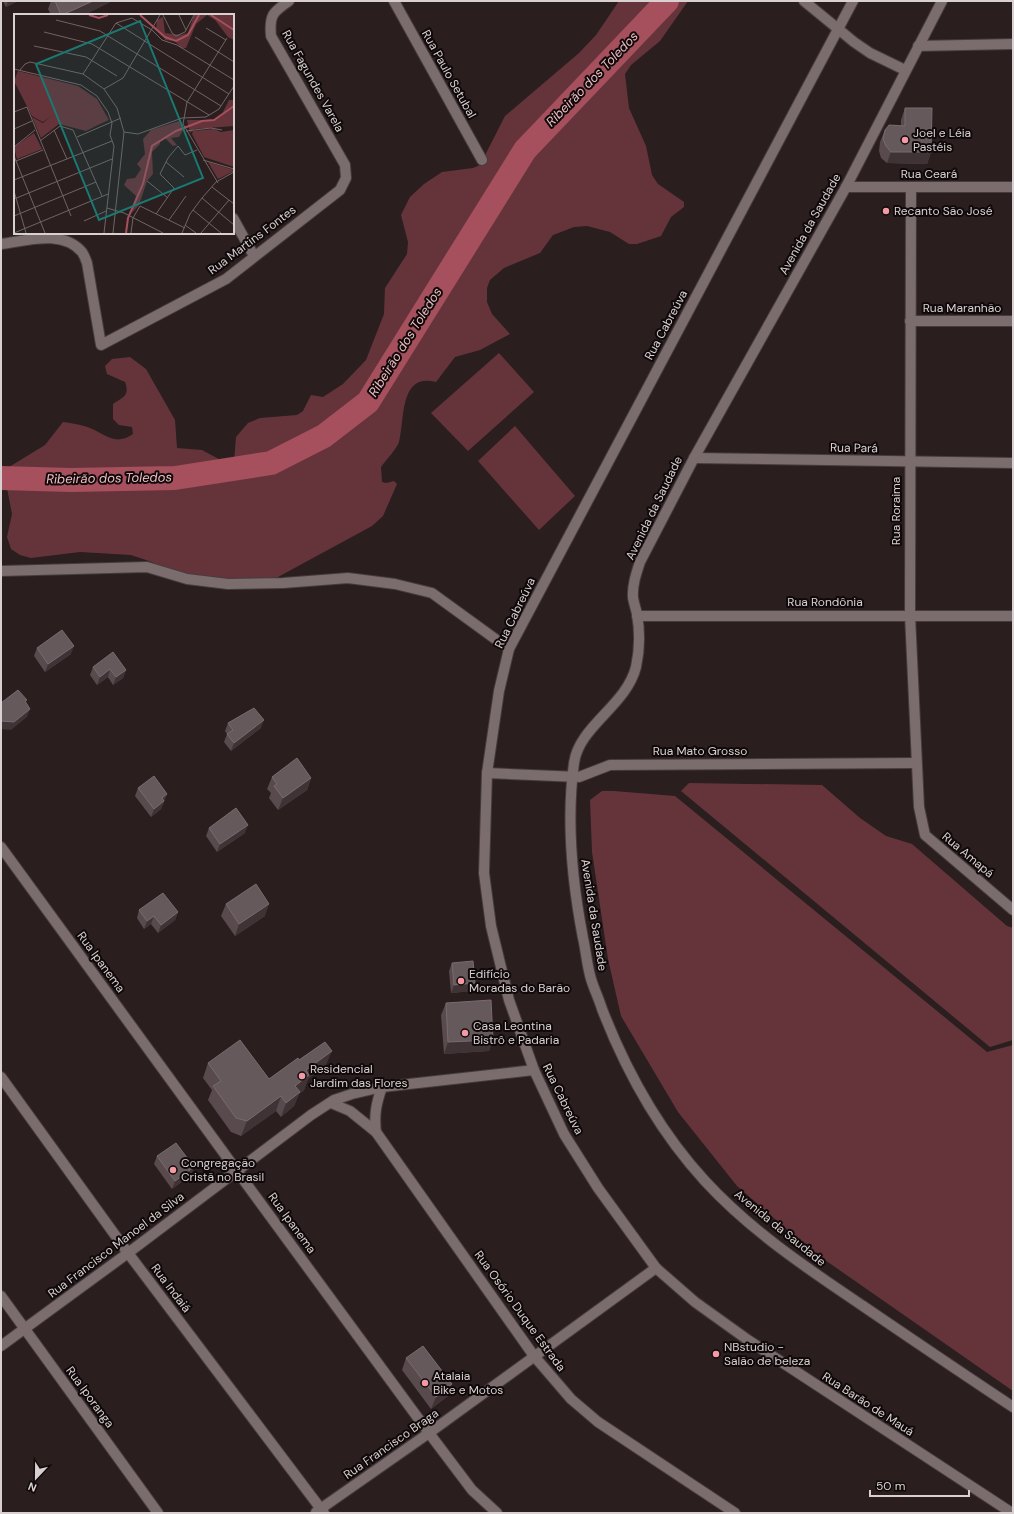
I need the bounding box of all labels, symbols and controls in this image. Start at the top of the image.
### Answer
inset map [14,14,234,234]
street label: Rua Fagundes Varela [278,27,348,135]
street label: Rua Paulo Setubal [418,27,480,121]
water label: Ribeirão dos Toledos [542,28,642,130]
place label: Joel e Léia Pastéis [913,125,971,155]
marker: Joel e Léia Pastéis [900,135,910,145]
street label: Rua Ceará [901,166,957,182]
street label: Avenida da Saudade [776,170,845,277]
street label: Rua Martins Fontes [205,202,299,278]
place label: Recanto São José [894,203,993,219]
marker: Recanto São José [881,206,891,216]
water label: Ribeirão dos Toledos [364,284,446,400]
street label: Rua Cabreúva [641,287,691,363]
street label: Rua Maranhão [923,300,1001,316]
street label: Rua Pará [830,440,878,456]
street label: Avenida da Saudade [622,453,686,562]
water label: Ribeirão dos Toledos [46,468,172,488]
street label: Rua Roraima [888,477,904,545]
street label: Rua Cabreúva [491,575,539,651]
street label: Rua Rondônia [787,594,863,610]
street label: Rua Mato Grosso [653,743,747,759]
street label: Rua Amapá [939,829,997,881]
street label: Avenida da Saudade [577,858,611,972]
street label: Rua Ipanema [74,928,128,996]
place label: Edifício Moradas do Barão [469,966,570,996]
marker: Edifício Moradas do Barão [456,976,466,986]
place label: Casa Leontina Bistrô e Padaria [473,1018,559,1048]
marker: Casa Leontina Bistrô e Padaria [460,1028,470,1038]
place label: Residencial Jardim das Flores [310,1061,408,1091]
street label: Rua Cabreúva [539,1061,587,1137]
marker: Residencial Jardim das Flores [297,1071,307,1081]
place label: Congregação Cristã no Brasil [181,1155,264,1185]
marker: Congregação Cristã no Brasil [168,1165,178,1175]
street label: Avenida da Saudade [731,1186,829,1270]
street label: Rua Francisco Manoel da Silva [45,1188,187,1302]
street label: Rua Ipanema [265,1189,319,1257]
street label: Rua Osório Duque Estrada [471,1247,569,1375]
street label: Rua Indaiá [147,1260,195,1316]
place label: NBstudio - Salão de beleza [724,1339,810,1369]
marker: NBstudio - Salão de beleza [711,1349,721,1359]
street label: Rua Iporanga [62,1363,118,1431]
place label: Atalaia Bike e Motos [433,1368,503,1398]
street label: Rua Barão de Mauá [819,1368,917,1440]
marker: Atalaia Bike e Motos [420,1378,430,1388]
street label: Rua Francisco Braga [340,1405,442,1483]
north arrow [16,1458,56,1498]
scale bar [870,1472,969,1498]
text: 50 m [876,1478,905,1494]
text: N [26,1479,39,1495]

